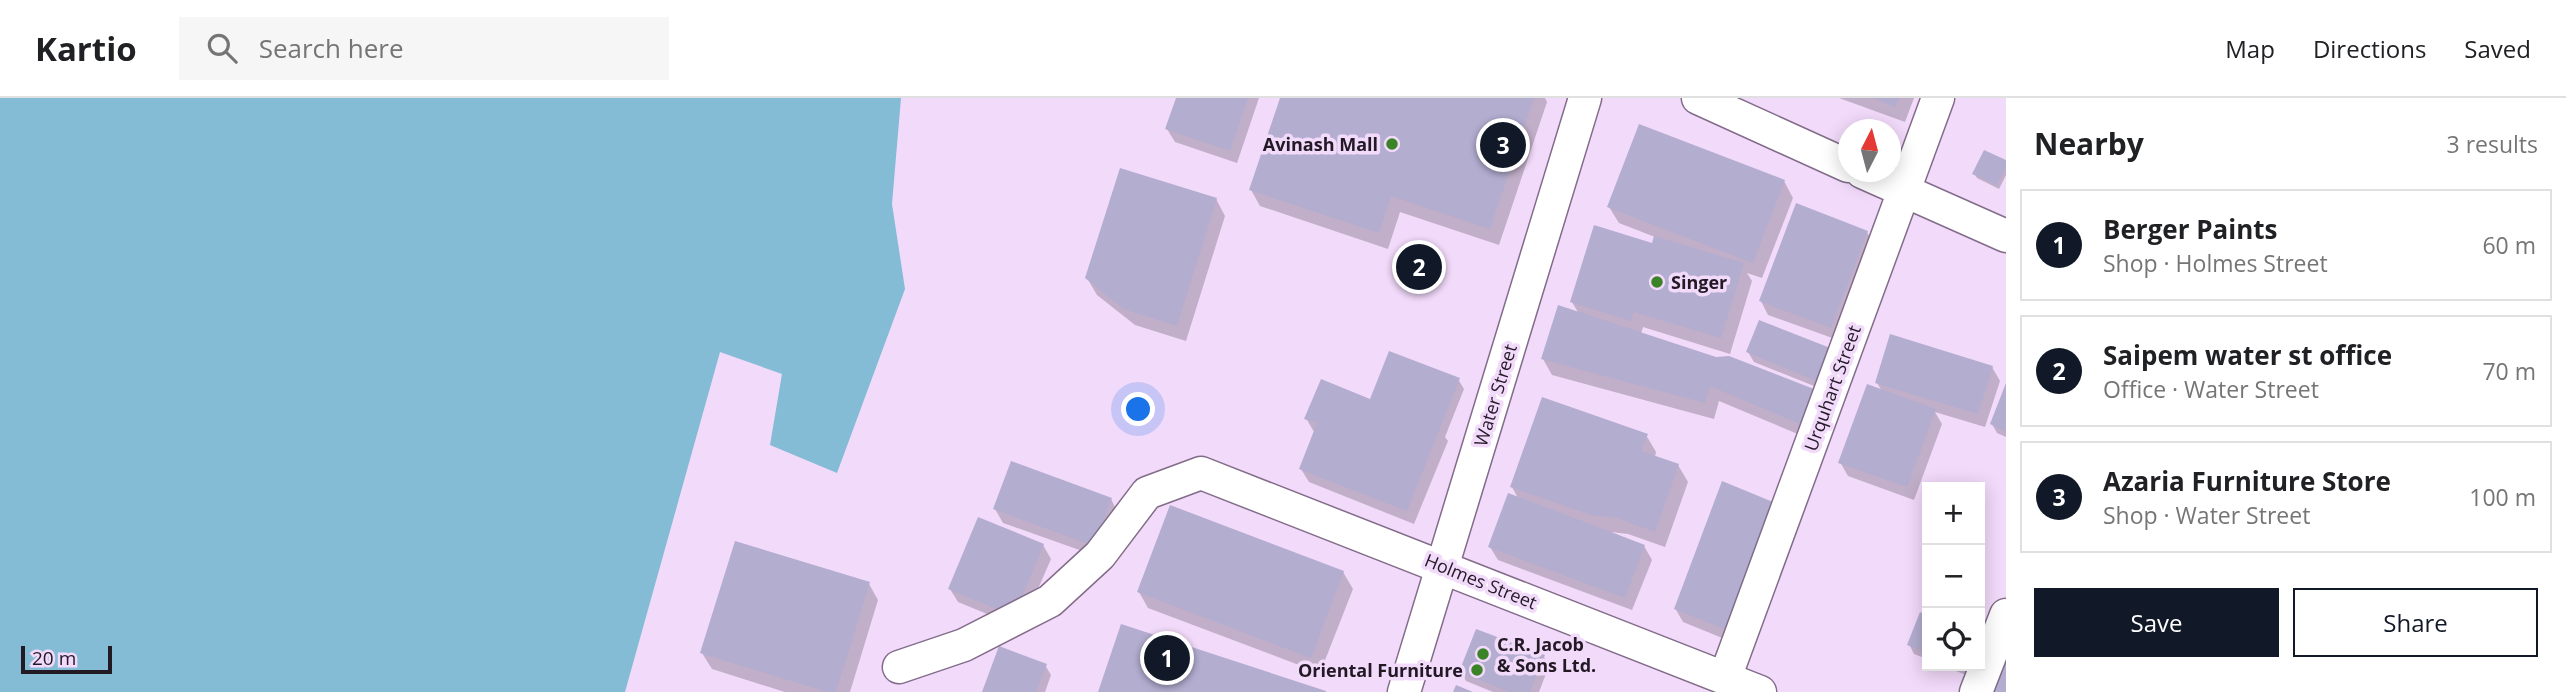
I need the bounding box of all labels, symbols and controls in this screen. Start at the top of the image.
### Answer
search box [179,17,669,80]
text: Kartio [35,26,137,71]
icon: search [203,29,241,67]
text: Search here [259,30,404,66]
text: Map [2225,32,2275,65]
text: Directions [2313,32,2426,65]
text: Saved [2464,32,2531,65]
pin: 3 [1480,119,1526,171]
north arrow [1838,119,1901,182]
text: Nearby [2034,123,2144,164]
text: 3 results [2447,128,2538,160]
place label: Avinash Mall [1263,132,1378,156]
marker: Avinash Mall [1384,136,1400,152]
text: Berger Paints [2103,211,2278,247]
text: 1 [2052,229,2066,261]
text: 60 m [2482,229,2536,261]
pin: 2 [1396,241,1442,293]
text: Shop · Holmes Street [2103,247,2328,279]
place label: Singer [1671,270,1727,294]
marker: Singer [1649,274,1665,290]
street label: Urquhart Street [1798,322,1866,454]
text: Saipem water st office [2103,337,2392,373]
street label: Water Street [1468,341,1522,449]
text: 2 [2052,355,2066,387]
text: 70 m [2482,355,2536,387]
text: Office · Water Street [2103,373,2319,405]
your location [1121,392,1155,426]
text: Azaria Furniture Store [2103,463,2391,499]
text: 3 [2052,481,2066,513]
text: 100 m [2469,481,2536,513]
map controls [1922,482,1985,671]
button: + [1922,482,1985,545]
text: Shop · Water Street [2103,499,2310,531]
button: − [1922,545,1985,608]
street label: Holmes Street [1421,548,1541,614]
button: Save [2034,588,2279,657]
button: Share [2293,588,2538,657]
button: locate [1922,608,1985,671]
pin: 1 [1144,632,1190,684]
place label: C.R. Jacob & Sons Ltd. [1497,632,1596,677]
scale bar [21,643,112,675]
text: 20 m [32,645,76,671]
marker: C.R. Jacob & Sons Ltd. [1475,646,1491,662]
place label: Oriental Furniture [1298,658,1463,682]
marker: Oriental Furniture [1469,662,1485,678]

